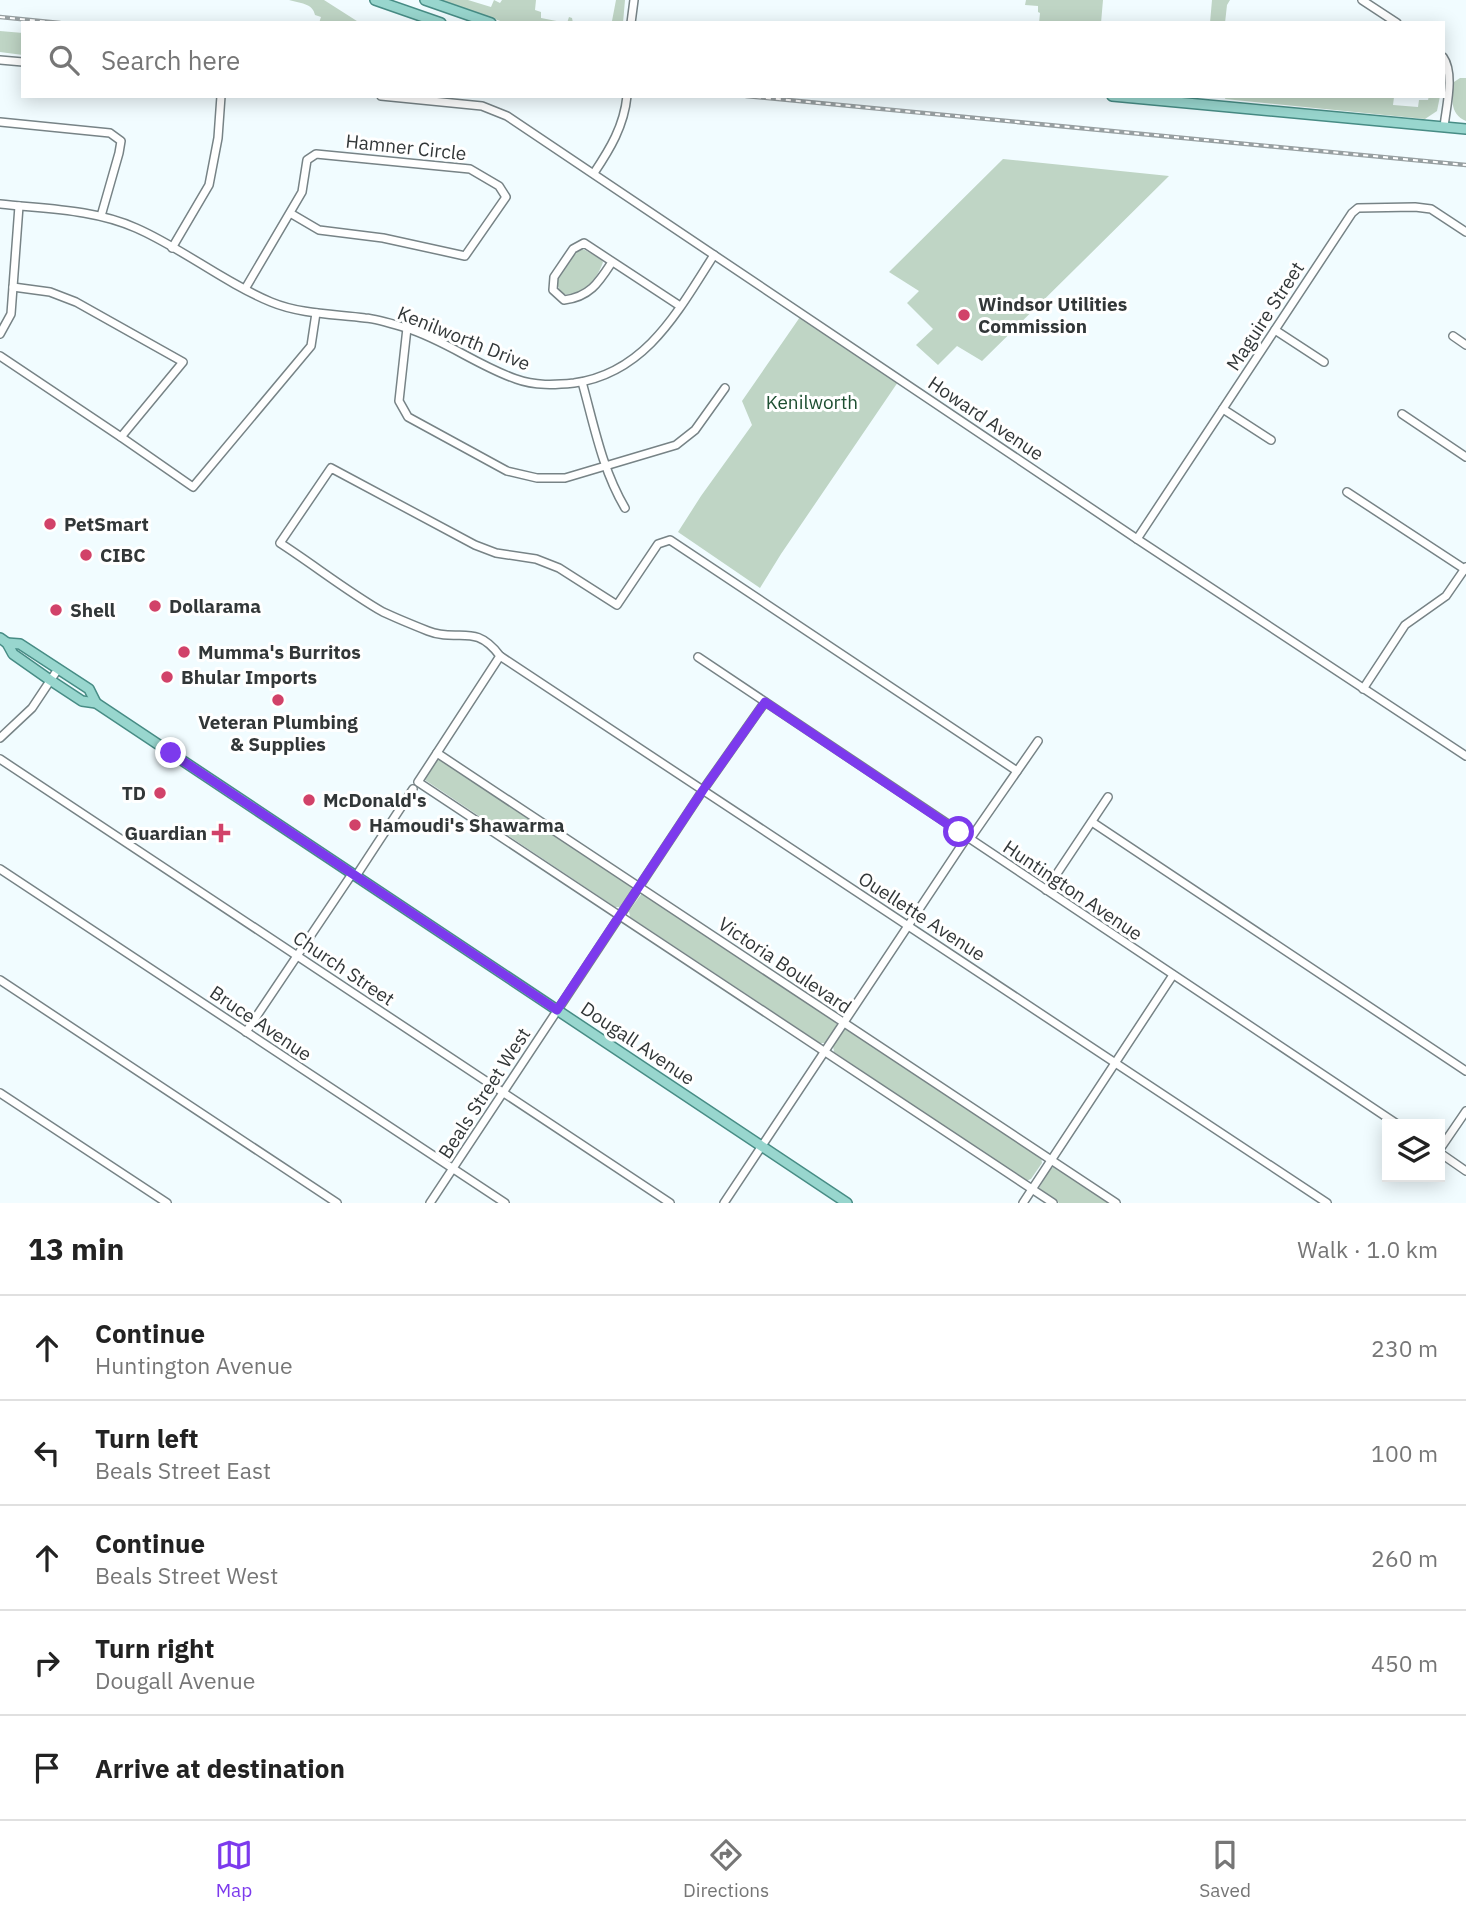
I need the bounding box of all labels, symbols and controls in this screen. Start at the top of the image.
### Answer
search box [21,21,1445,98]
icon: search [45,41,83,79]
text: Search here [101,43,240,77]
street label: Hamner Circle [344,129,468,165]
street label: Maguire Street [1221,257,1309,375]
place label: Windsor Utilities Commission [978,292,1127,338]
street label: Kenilworth Drive [394,300,534,376]
marker: Windsor Utilities Commission [956,307,972,323]
street label: Howard Avenue [924,370,1048,466]
park label: Kenilworth [766,390,858,414]
place label: PetSmart [64,512,149,536]
marker: PetSmart [42,516,58,532]
place label: CIBC [100,543,146,567]
marker: CIBC [78,547,94,563]
place label: Dollarama [169,594,261,618]
place label: Shell [70,598,115,622]
marker: Dollarama [147,598,163,614]
marker: Shell [48,602,64,618]
place label: Mumma's Burritos [198,640,361,664]
marker: Mumma's Burritos [176,644,192,660]
place label: Bhular Imports [181,665,317,689]
marker: Bhular Imports [159,669,175,685]
marker: Veteran Plumbing & Supplies [270,692,286,708]
place label: Veteran Plumbing & Supplies [198,710,358,756]
route end [155,737,186,768]
place label: TD [122,781,146,805]
marker: TD [152,785,168,801]
place label: McDonald's [323,788,426,812]
marker: McDonald's [301,792,317,808]
place label: Hamoudi's Shawarma [369,813,565,837]
route start [943,816,974,847]
marker: Hamoudi's Shawarma [347,817,363,833]
place label: Guardian [124,821,207,845]
marker: Guardian [213,825,229,841]
street label: Huntington Avenue [999,834,1147,946]
street label: Ouellette Avenue [854,866,990,966]
street label: Victoria Boulevard [714,911,856,1019]
street label: Church Street [289,925,399,1011]
street label: Bruce Avenue [205,980,317,1066]
street label: Dougall Avenue [576,996,700,1090]
street label: Beals Street West [433,1023,535,1163]
map controls [1382,1119,1445,1182]
button: layers [1382,1119,1445,1182]
text: 13 min [28,1229,124,1268]
text: Walk · 1.0 km [1297,1234,1438,1264]
text: Continue [95,1316,205,1350]
icon: ahead [28,1329,66,1367]
text: 230 m [1371,1333,1438,1363]
text: Huntington Avenue [95,1350,293,1380]
text: Turn left [95,1421,198,1455]
icon: left [28,1434,66,1472]
text: 100 m [1371,1438,1438,1468]
text: Beals Street East [95,1455,271,1485]
text: Continue [95,1526,205,1560]
icon: ahead [28,1539,66,1577]
text: 260 m [1371,1543,1438,1573]
text: Beals Street West [95,1560,278,1590]
text: Turn right [95,1631,214,1665]
icon: right [28,1644,66,1682]
text: 450 m [1371,1648,1438,1678]
text: Dougall Avenue [95,1665,255,1695]
icon: arrive [28,1749,66,1787]
text: Arrive at destination [95,1751,345,1785]
tab: Map [215,1836,253,1902]
tab: Directions [683,1836,769,1902]
tab: Saved [1199,1836,1251,1902]

